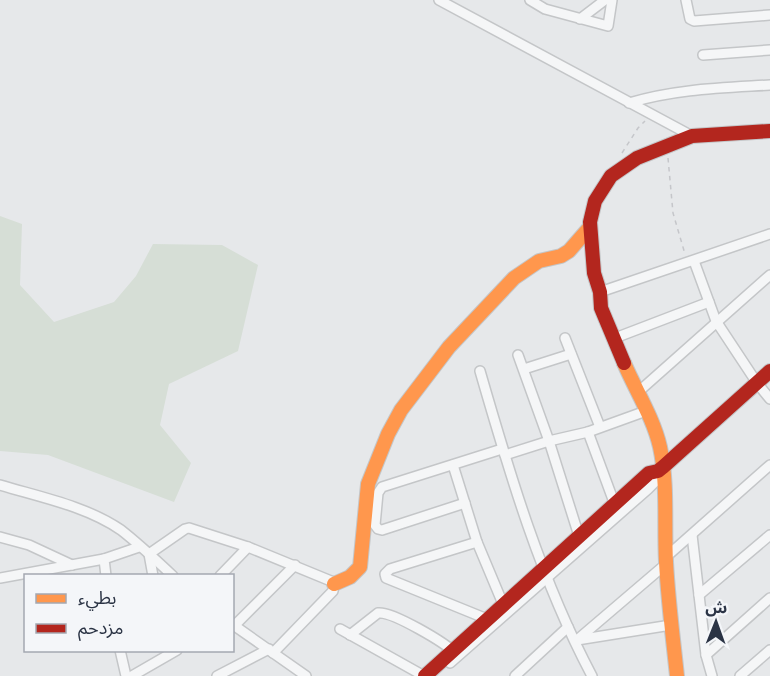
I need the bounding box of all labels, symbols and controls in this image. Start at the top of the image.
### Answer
legend [24,574,234,652]
text: بطيء [78,586,116,611]
north arrow [686,592,746,652]
text: ش [705,597,727,617]
text: مزدحم [78,616,123,641]

